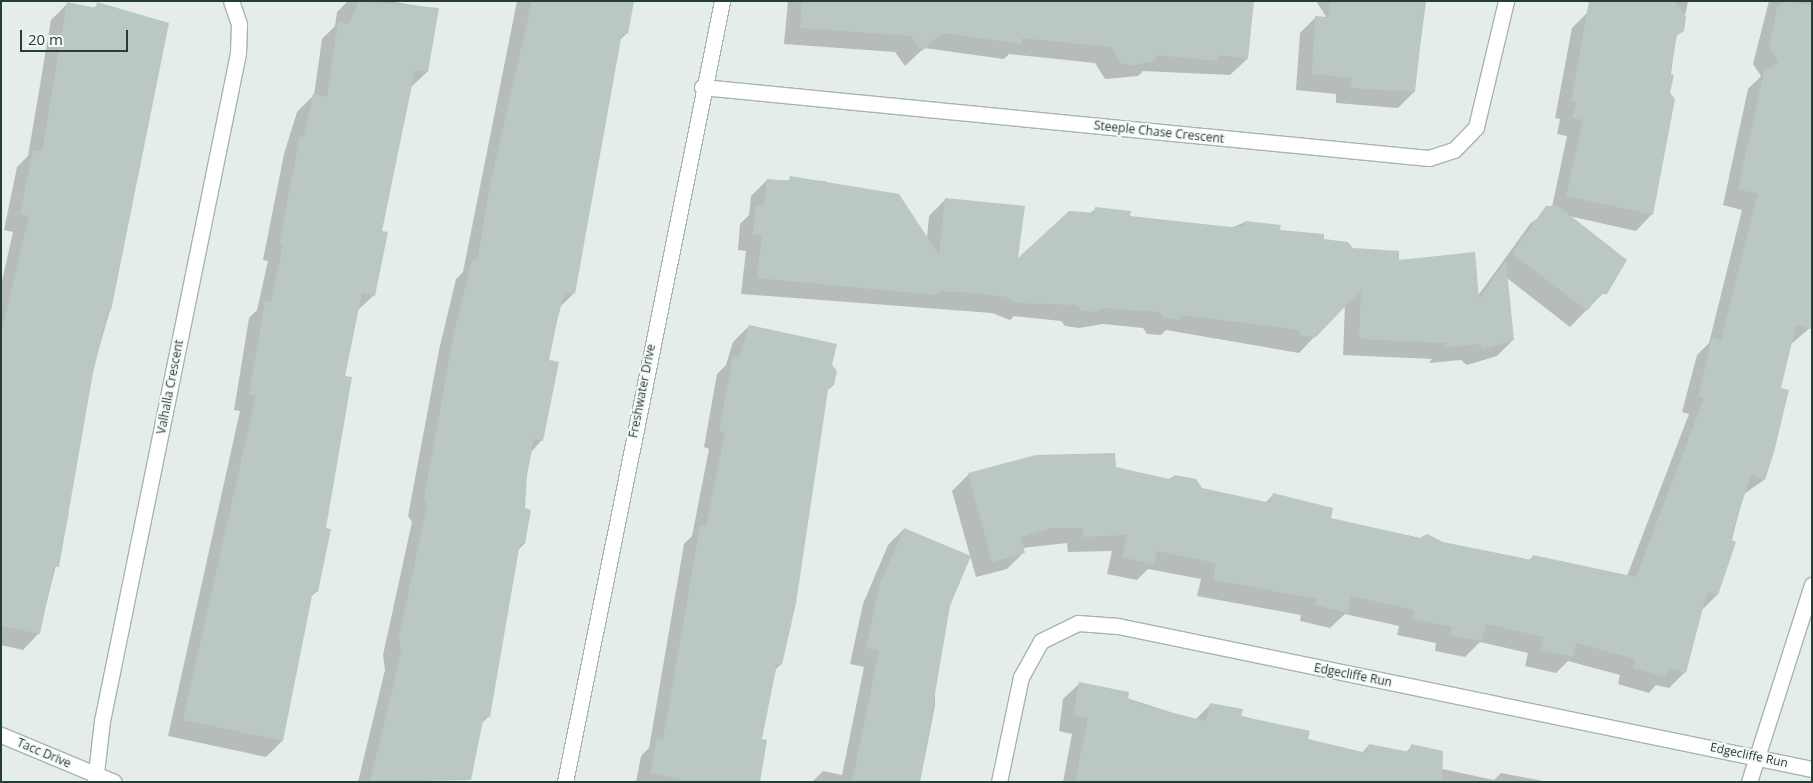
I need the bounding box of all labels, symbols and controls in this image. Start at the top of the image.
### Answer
scale bar [22,20,130,52]
text: 20 m [28,29,63,49]
street label: Steeple Chase Crescent [1093,118,1225,146]
street label: Valhalla Crescent [154,339,186,435]
street label: Freshwater Drive [626,343,658,439]
street label: Edgecliffe Run [1313,660,1393,690]
street label: Tacc Drive [15,735,73,771]
street label: Edgecliffe Run [1709,740,1789,770]

